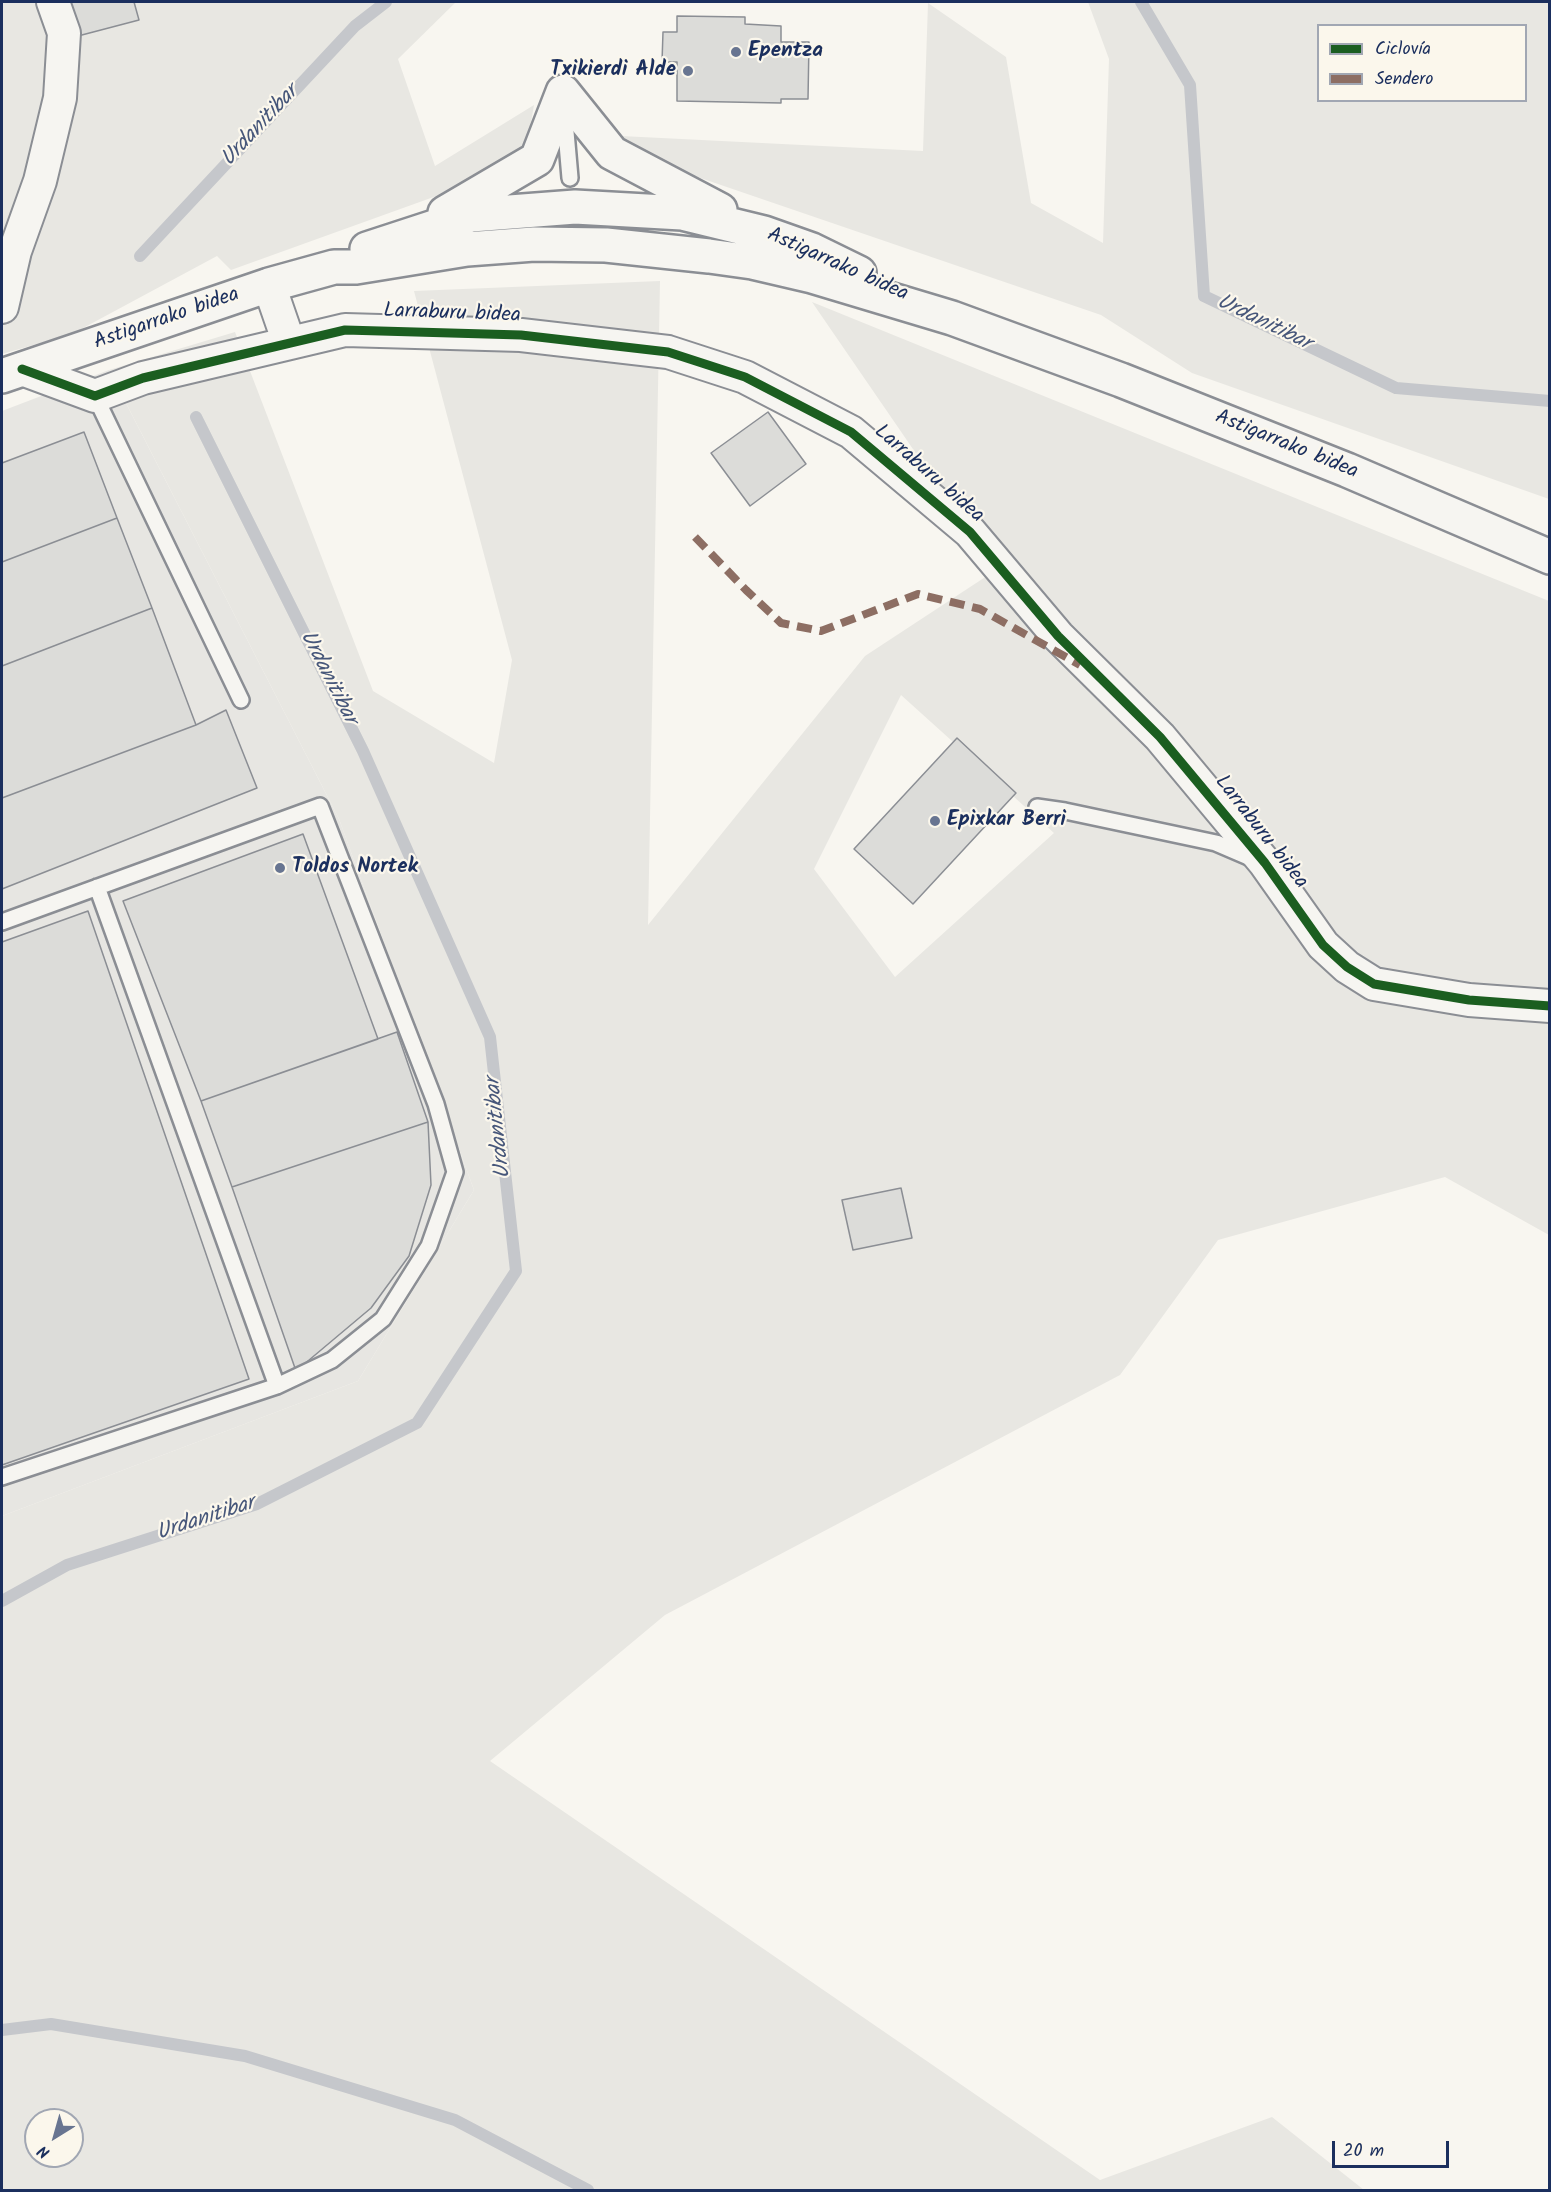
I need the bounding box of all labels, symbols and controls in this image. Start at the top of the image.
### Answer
legend [1317,24,1527,102]
text: Ciclovía [1375,35,1431,64]
place label: Epentza [748,39,823,65]
marker: Epentza [729,45,743,59]
place label: Txikierdi Alde [550,58,676,84]
marker: Txikierdi Alde [681,64,695,78]
text: Sendero [1375,65,1433,94]
water label: Urdanitibar [217,81,305,173]
street label: Astigarrako bidea [762,224,912,308]
street label: Astigarrako bidea [91,283,243,357]
water label: Urdanitibar [1212,290,1314,358]
street label: Larraburu bidea [383,300,521,330]
street label: Astigarrako bidea [1211,406,1361,486]
street label: Larraburu bidea [868,420,988,530]
water label: Urdanitibar [292,627,362,729]
street label: Larraburu bidea [1208,771,1312,895]
place label: Epixkar Berri [947,808,1066,834]
marker: Epixkar Berri [928,814,942,828]
place label: Toldos Nortek [292,855,418,881]
marker: Toldos Nortek [273,861,287,875]
water label: Urdanitibar [482,1076,518,1180]
water label: Urdanitibar [154,1492,258,1548]
north arrow [24,2108,84,2168]
scale bar [1335,2129,1452,2167]
text: 20 m [1343,2137,1384,2166]
text: N [33,2138,56,2164]

